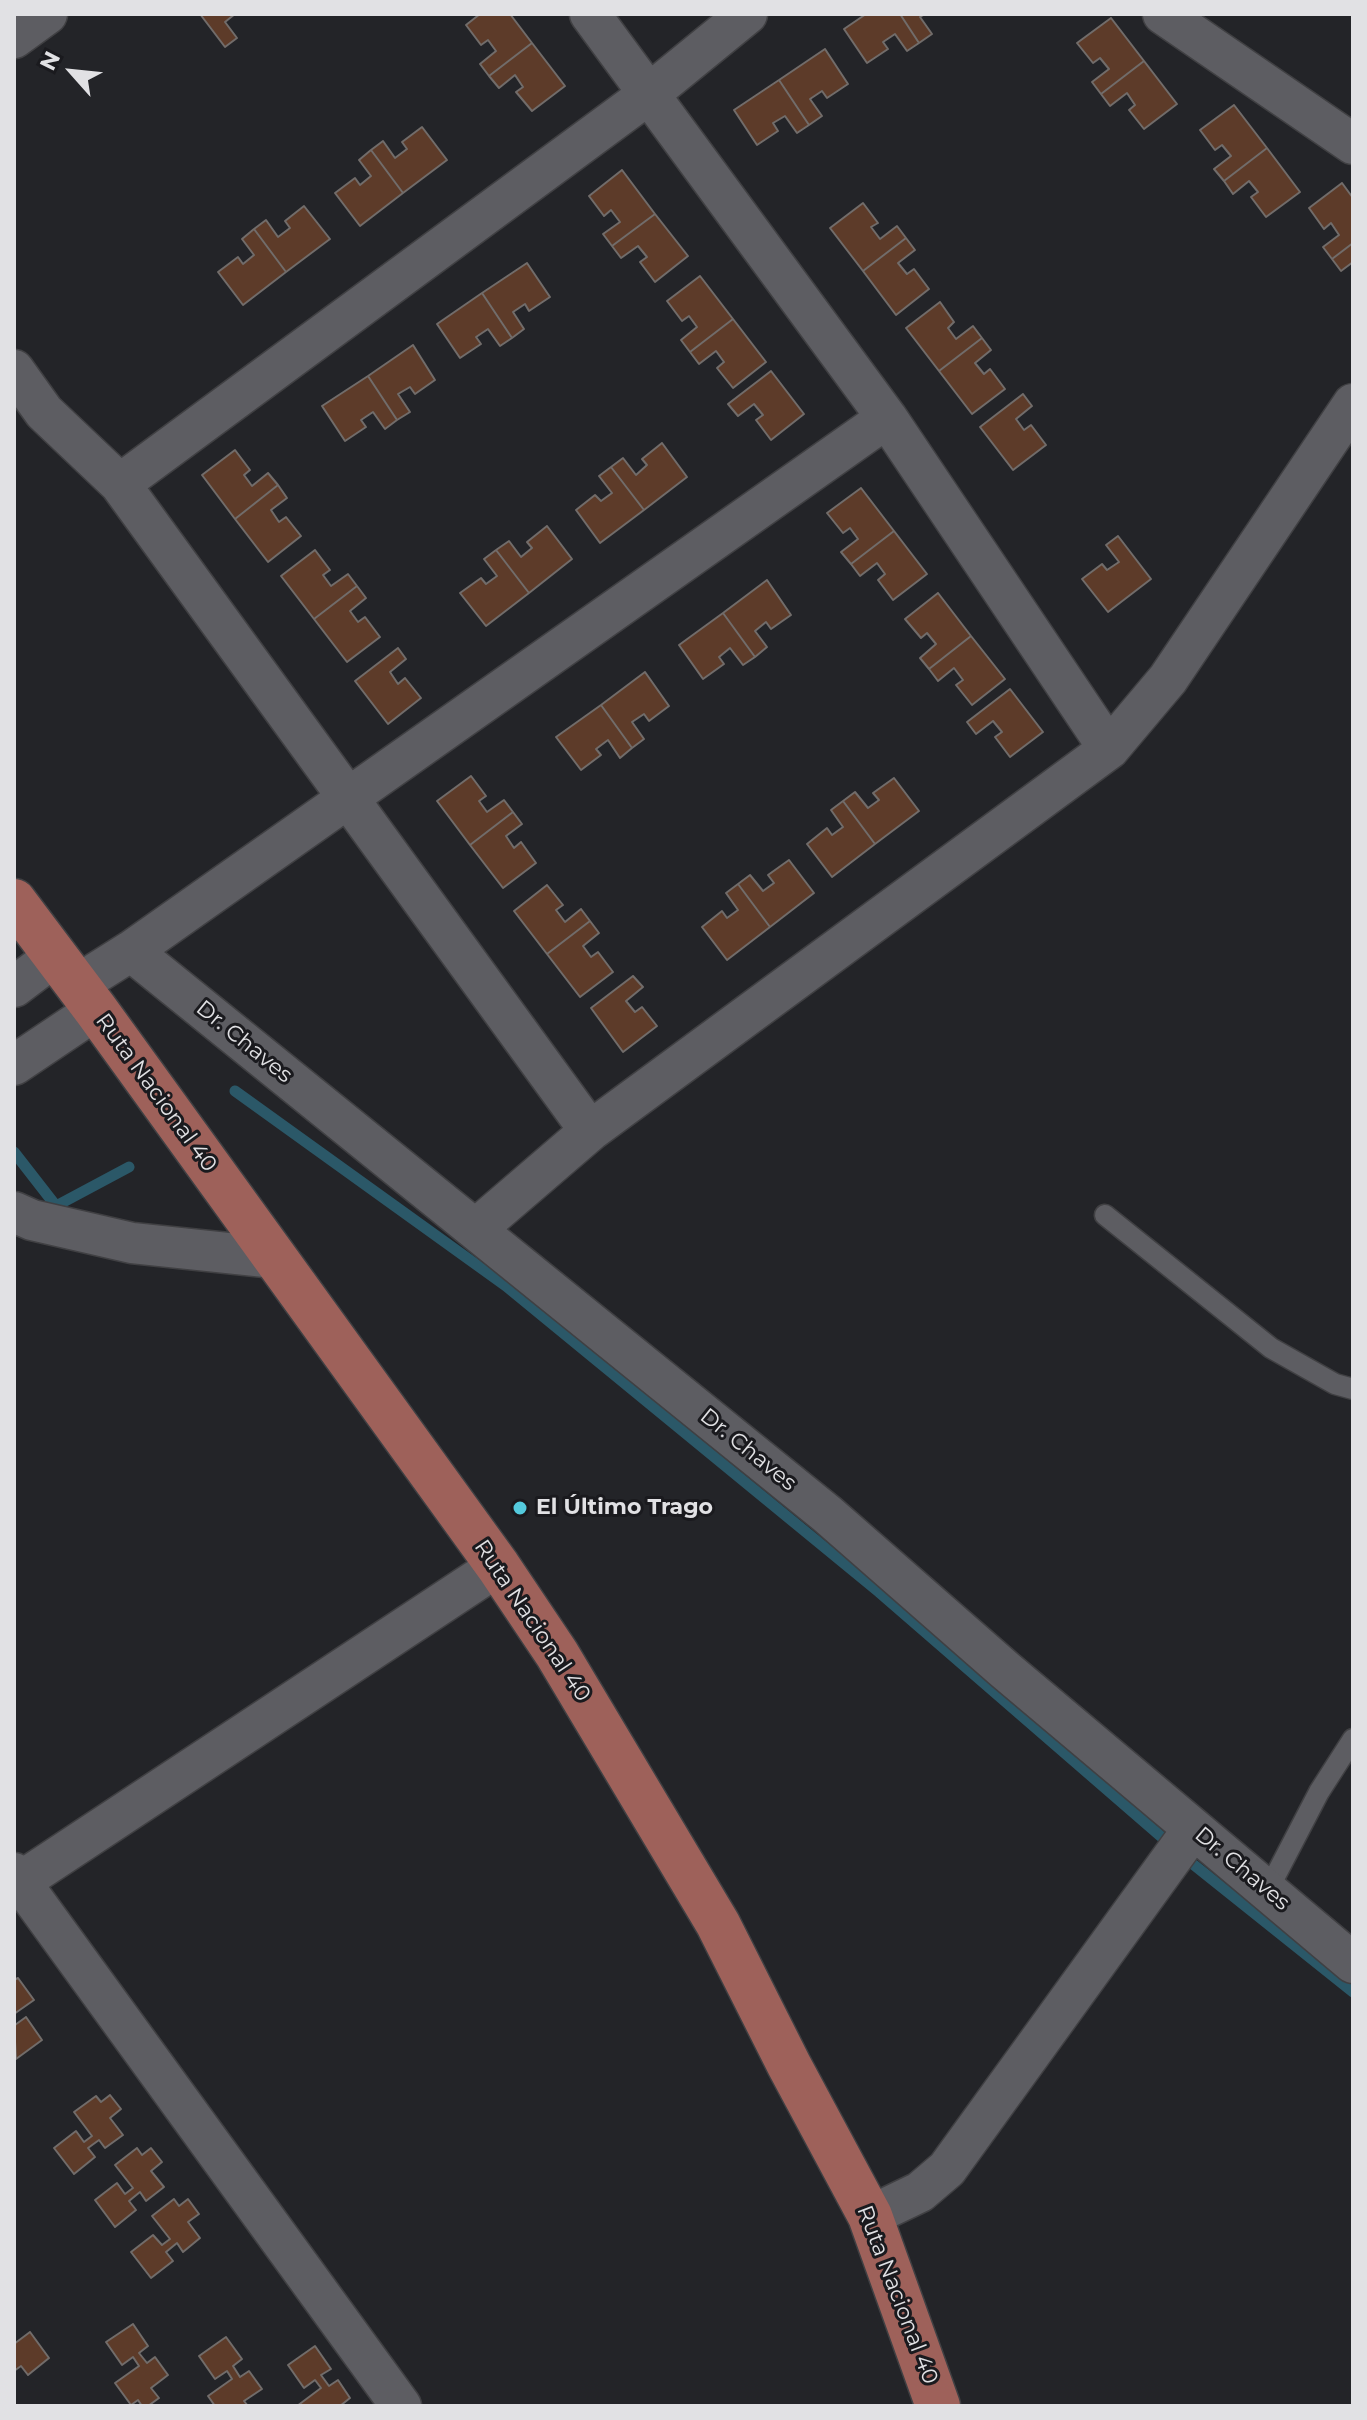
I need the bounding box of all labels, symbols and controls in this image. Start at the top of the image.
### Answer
north arrow [32,32,112,112]
text: N [34,47,66,75]
street label: Dr. Chaves [191,995,297,1089]
street label: Ruta Nacional 40 [90,1009,222,1177]
street label: Dr. Chaves [695,1403,801,1497]
place label: El Último Trago [536,1495,713,1521]
marker: El Último Trago [511,1499,529,1517]
street label: Ruta Nacional 40 [468,1535,596,1707]
street label: Dr. Chaves [1189,1822,1295,1916]
street label: Ruta Nacional 40 [851,2202,943,2388]

